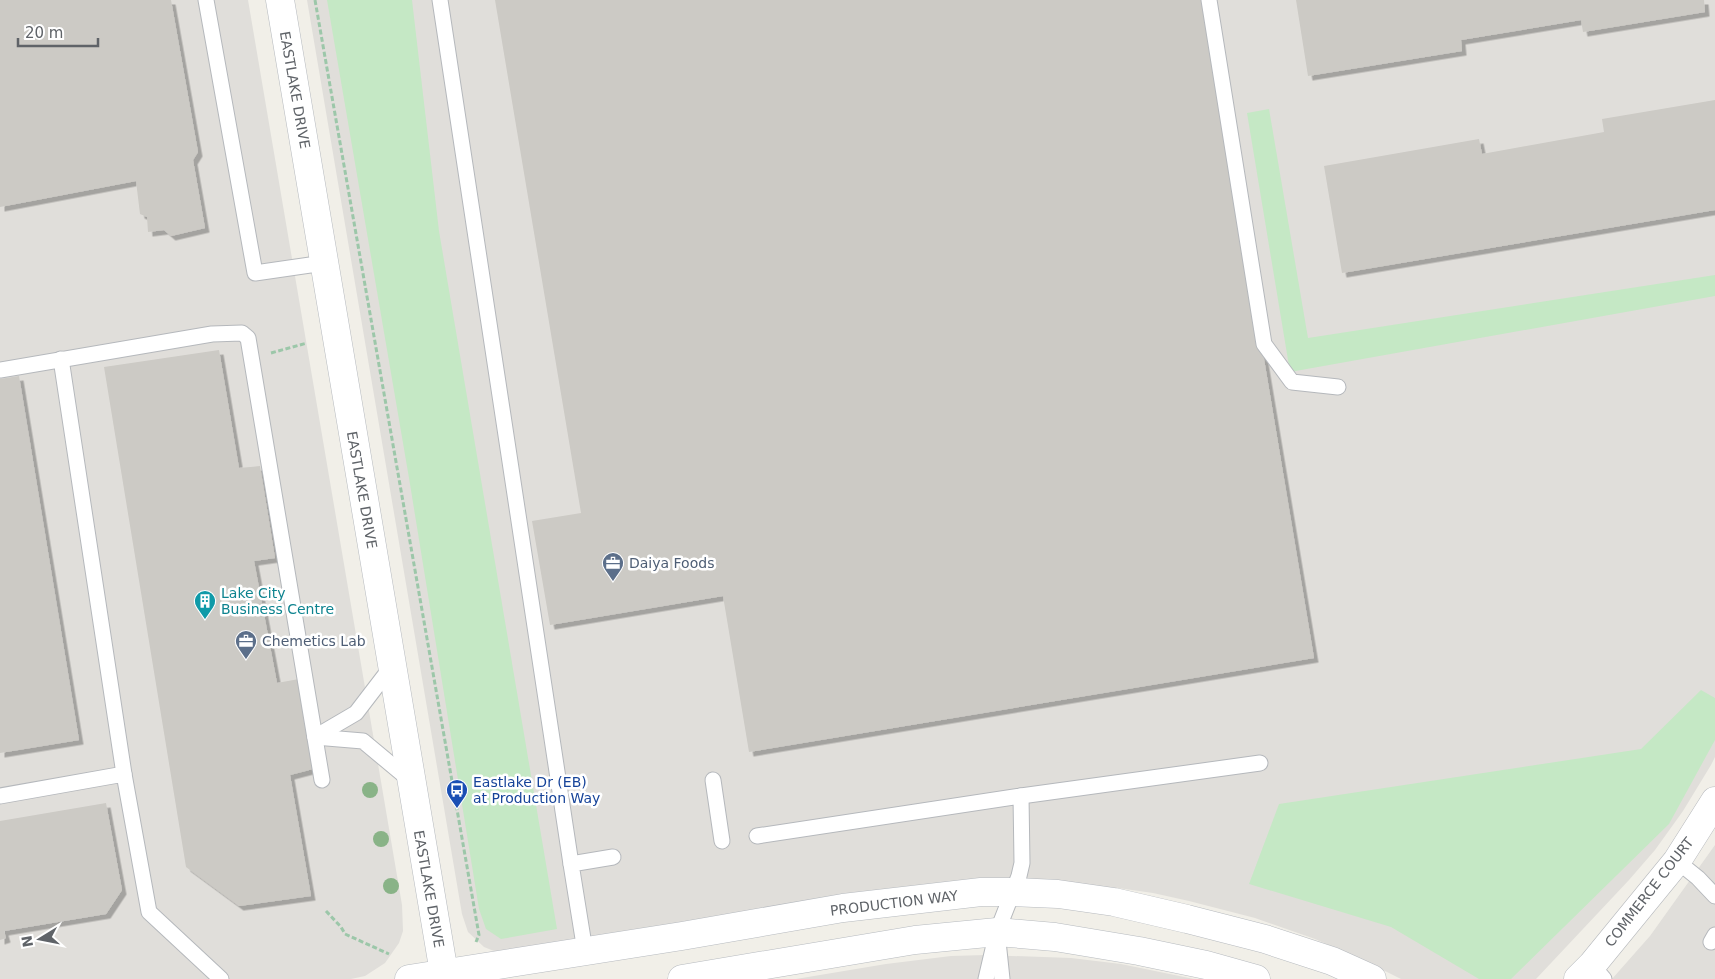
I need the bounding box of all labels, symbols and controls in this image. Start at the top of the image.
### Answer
scale bar [18,15,98,47]
text: 20 m [25,24,63,42]
street label: EASTLAKE DRIVE [277,30,313,150]
street label: EASTLAKE DRIVE [344,430,380,550]
office icon: Daiya Foods [601,551,625,582]
place label: Daiya Foods [629,555,714,571]
place label: Lake City Business Centre [221,585,334,617]
building icon: Lake City Business Centre [193,589,217,620]
office icon: Chemetics Lab [234,629,258,660]
place label: Chemetics Lab [262,633,366,649]
place label: Eastlake Dr (EB) at Production Way [473,774,600,806]
bus stop icon: Eastlake Dr (EB) at Production Way [445,778,469,809]
street label: EASTLAKE DRIVE [411,829,447,949]
street label: COMMERCE COURT [1601,834,1697,950]
street label: PRODUCTION WAY [829,887,959,919]
north arrow [15,914,65,964]
text: N [18,934,36,948]

